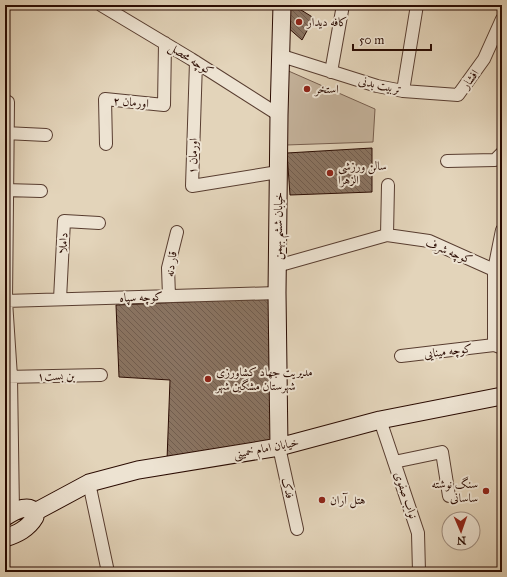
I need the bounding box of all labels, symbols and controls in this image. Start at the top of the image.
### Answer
place label: کافه دیدار [306,15,348,29]
marker: کافه دیدار [294,17,304,27]
scale bar [353,26,431,52]
text: 50 m [359,33,384,47]
street label: کوچه محصل [165,40,216,80]
street label: افشار [458,66,482,92]
street label: تربیت بدنی [357,73,403,97]
place label: استخر [313,82,339,97]
marker: استخر [302,84,312,94]
street label: اورمان ۲ [112,93,150,112]
street label: اورمان ۱ [185,137,202,174]
place label: سالن ورزشی الزهرا [338,159,387,188]
marker: سالن ورزشی الزهرا [325,168,335,178]
street label: خیابان ششم بهمن [270,192,291,260]
street label: داملا [55,232,71,254]
street label: کوچه شرف [423,235,474,269]
street label: قار دنه [162,250,180,278]
street label: کوچه سپاه [119,289,163,307]
street label: کوچه مینایی [423,341,473,363]
place label: مدیریت جهاد کشاورزی شهرستان مشگین شهر [214,365,313,394]
street label: بن بست۱ [37,369,76,383]
marker: مدیریت جهاد کشاورزی شهرستان مشگین شهر [203,374,213,384]
street label: خیابان امام خمینی [232,435,301,465]
street label: نواب صفوی [390,470,421,521]
street label: فدک [279,476,297,500]
place label: سنگ نوشته ساسانی [431,476,478,505]
marker: سنگ نوشته ساسانی [481,486,491,496]
place label: هتل آران [330,492,366,509]
marker: هتل آران [317,495,327,505]
north arrow [441,511,481,551]
text: N [456,534,466,547]

